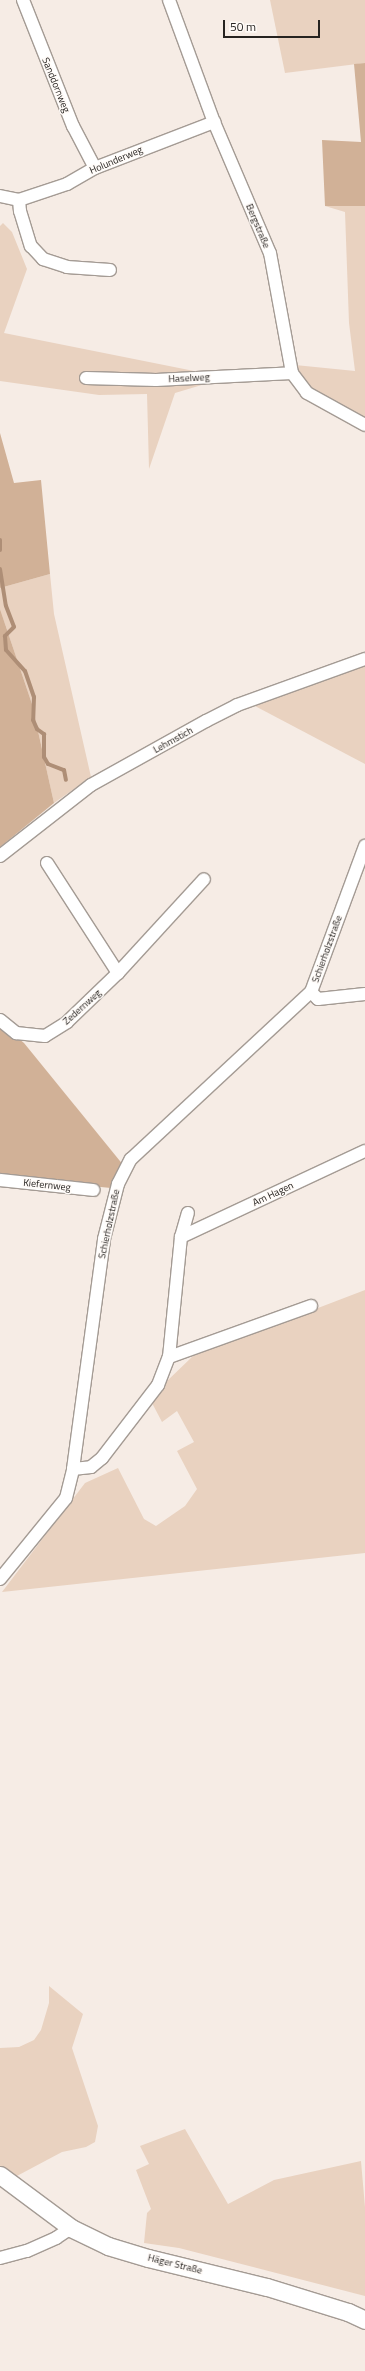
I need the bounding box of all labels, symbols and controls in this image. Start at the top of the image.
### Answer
scale bar [225,12,322,38]
text: 50 m [230,17,256,36]
street label: Sanddornweg [40,56,72,114]
street label: Holunderweg [88,143,144,177]
street label: Bergstraße [243,202,273,250]
street label: Haselweg [168,371,210,385]
street label: Lehmstich [151,724,195,756]
street label: Schierholzstraße [309,914,345,984]
street label: Zedernweg [60,987,104,1027]
street label: Kiefernweg [23,1177,71,1193]
street label: Am Hagen [251,1179,295,1209]
street label: Schierholzstraße [96,1188,122,1260]
street label: Häger Straße [147,2251,203,2277]

